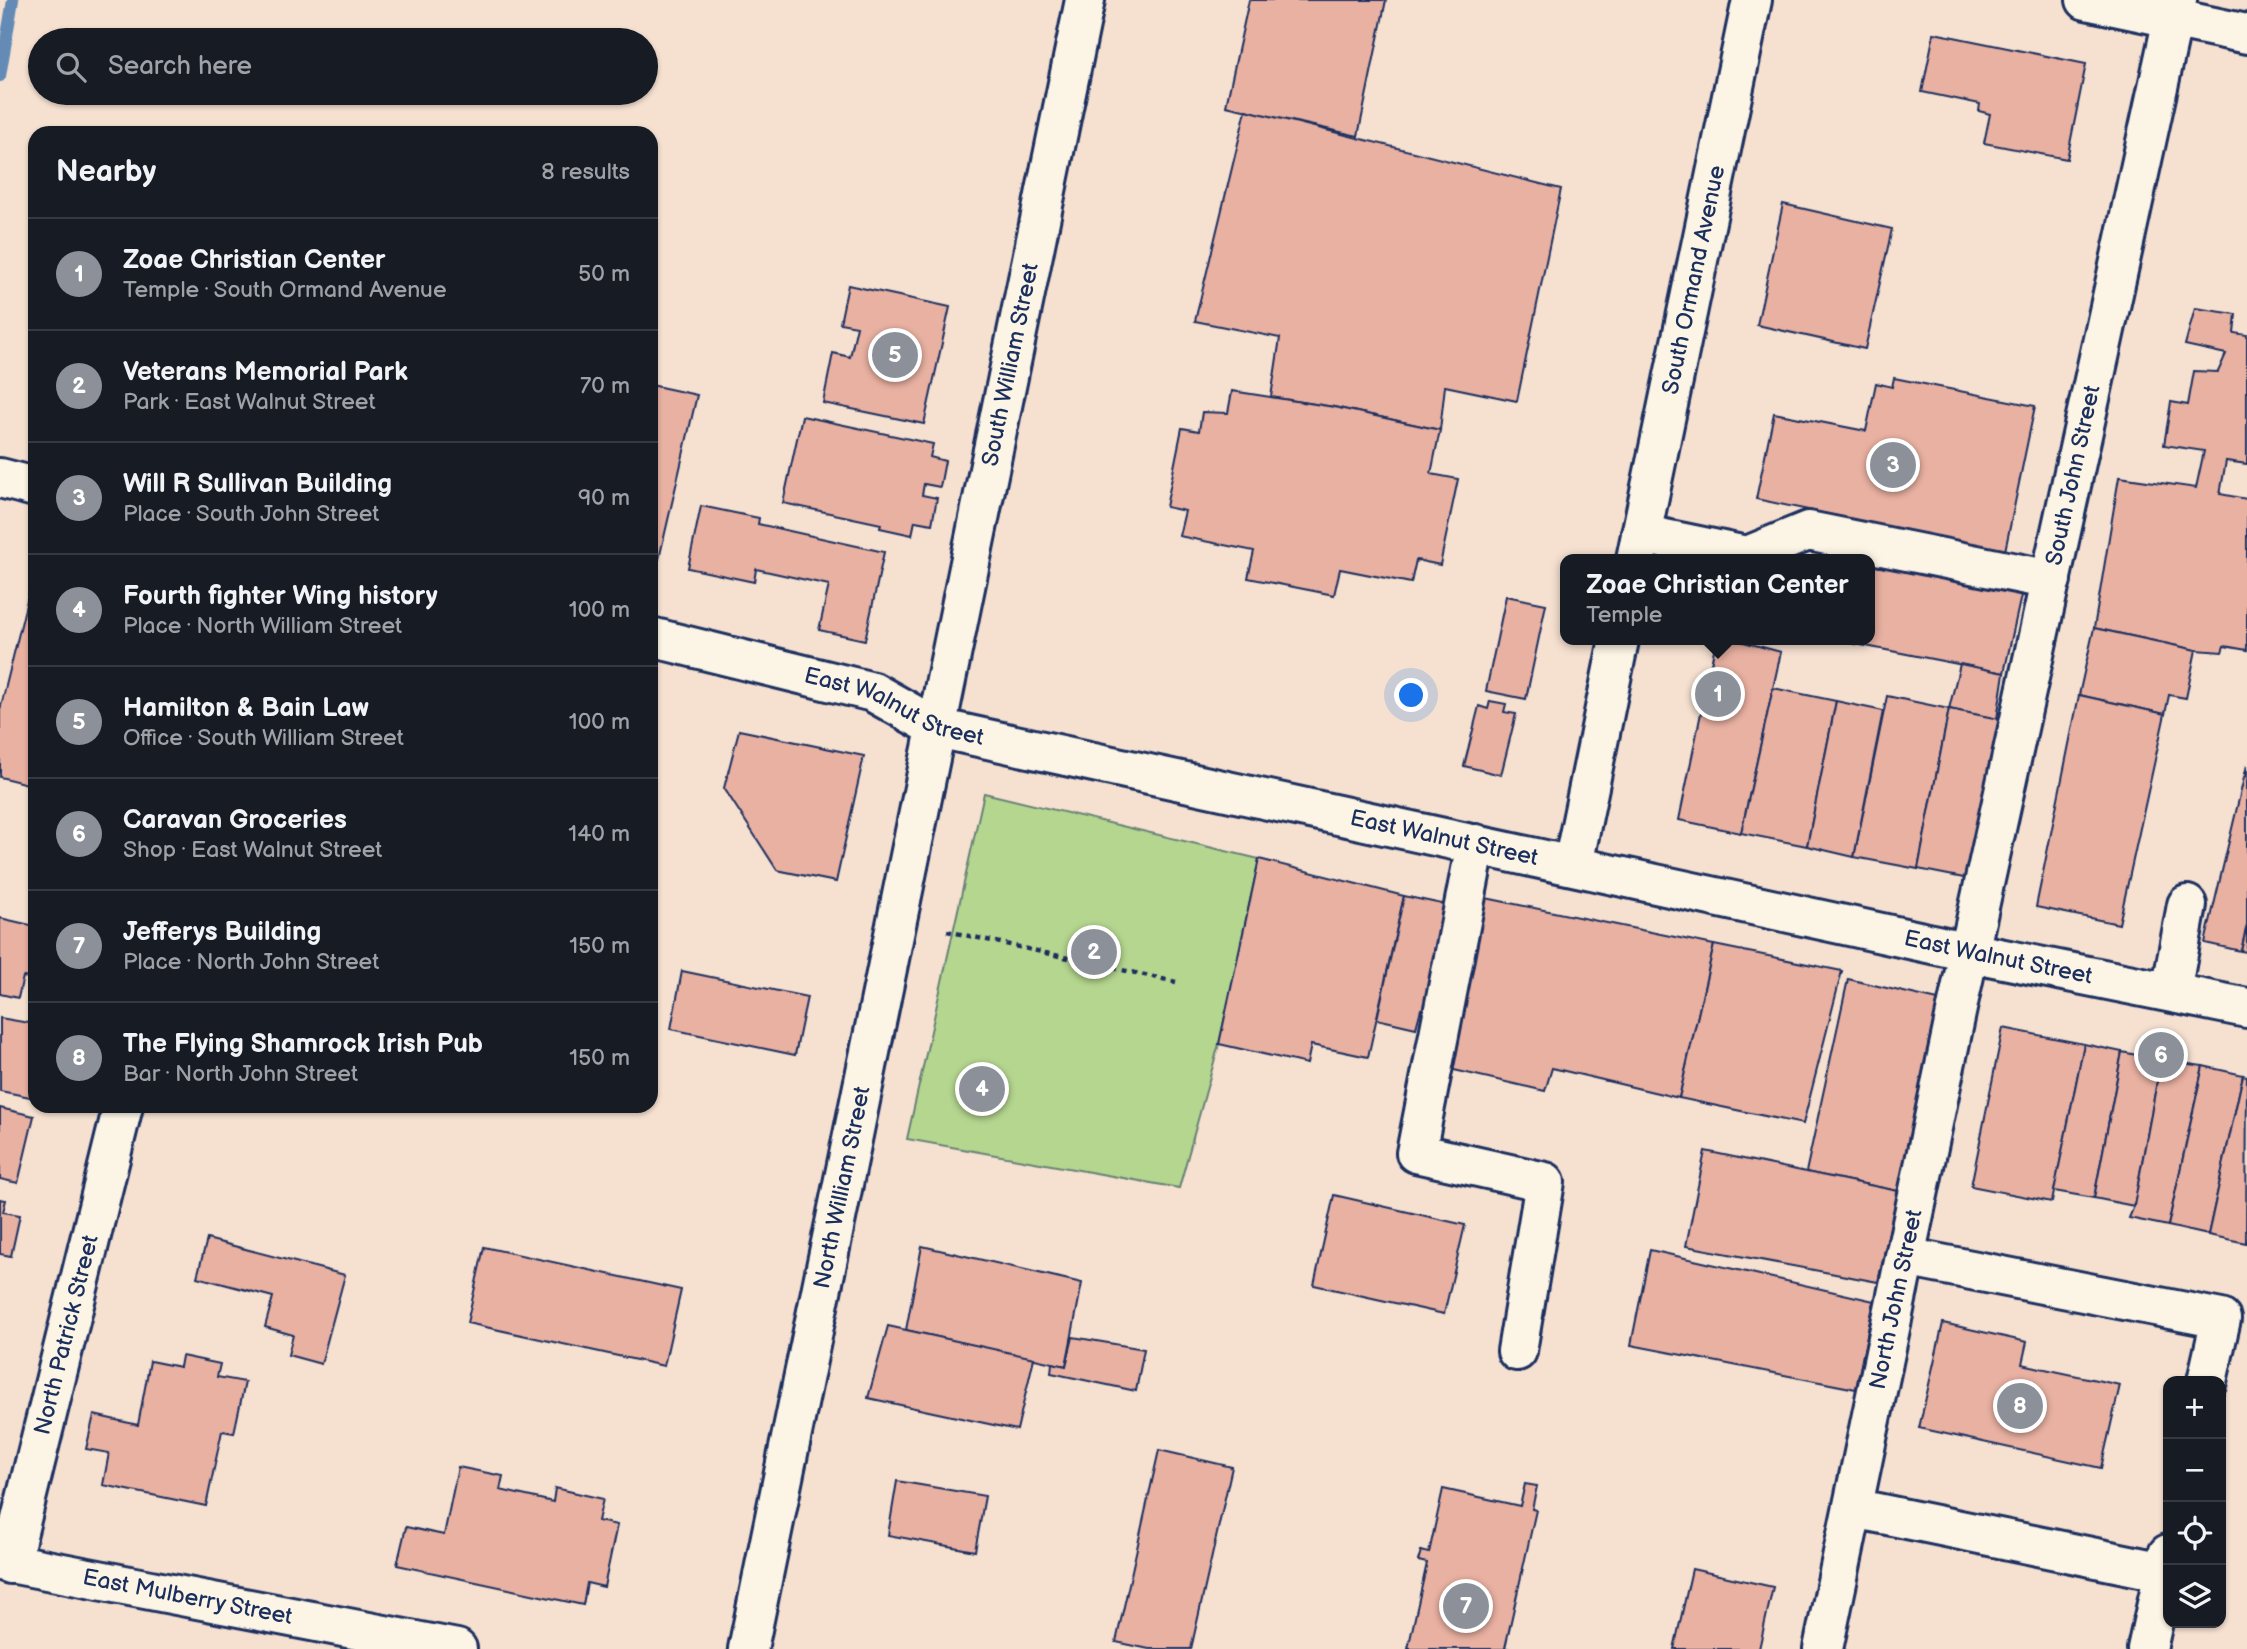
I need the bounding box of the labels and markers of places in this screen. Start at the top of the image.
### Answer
pin: 5 [872,329,918,381]
pin: 3 [1870,439,1916,491]
pin: 1 [1695,668,1741,720]
pin: 2 [1071,926,1117,978]
pin: 6 [2138,1029,2184,1081]
pin: 4 [959,1063,1005,1115]
pin: 8 [1997,1380,2043,1432]
pin: 7 [1443,1580,1489,1632]

